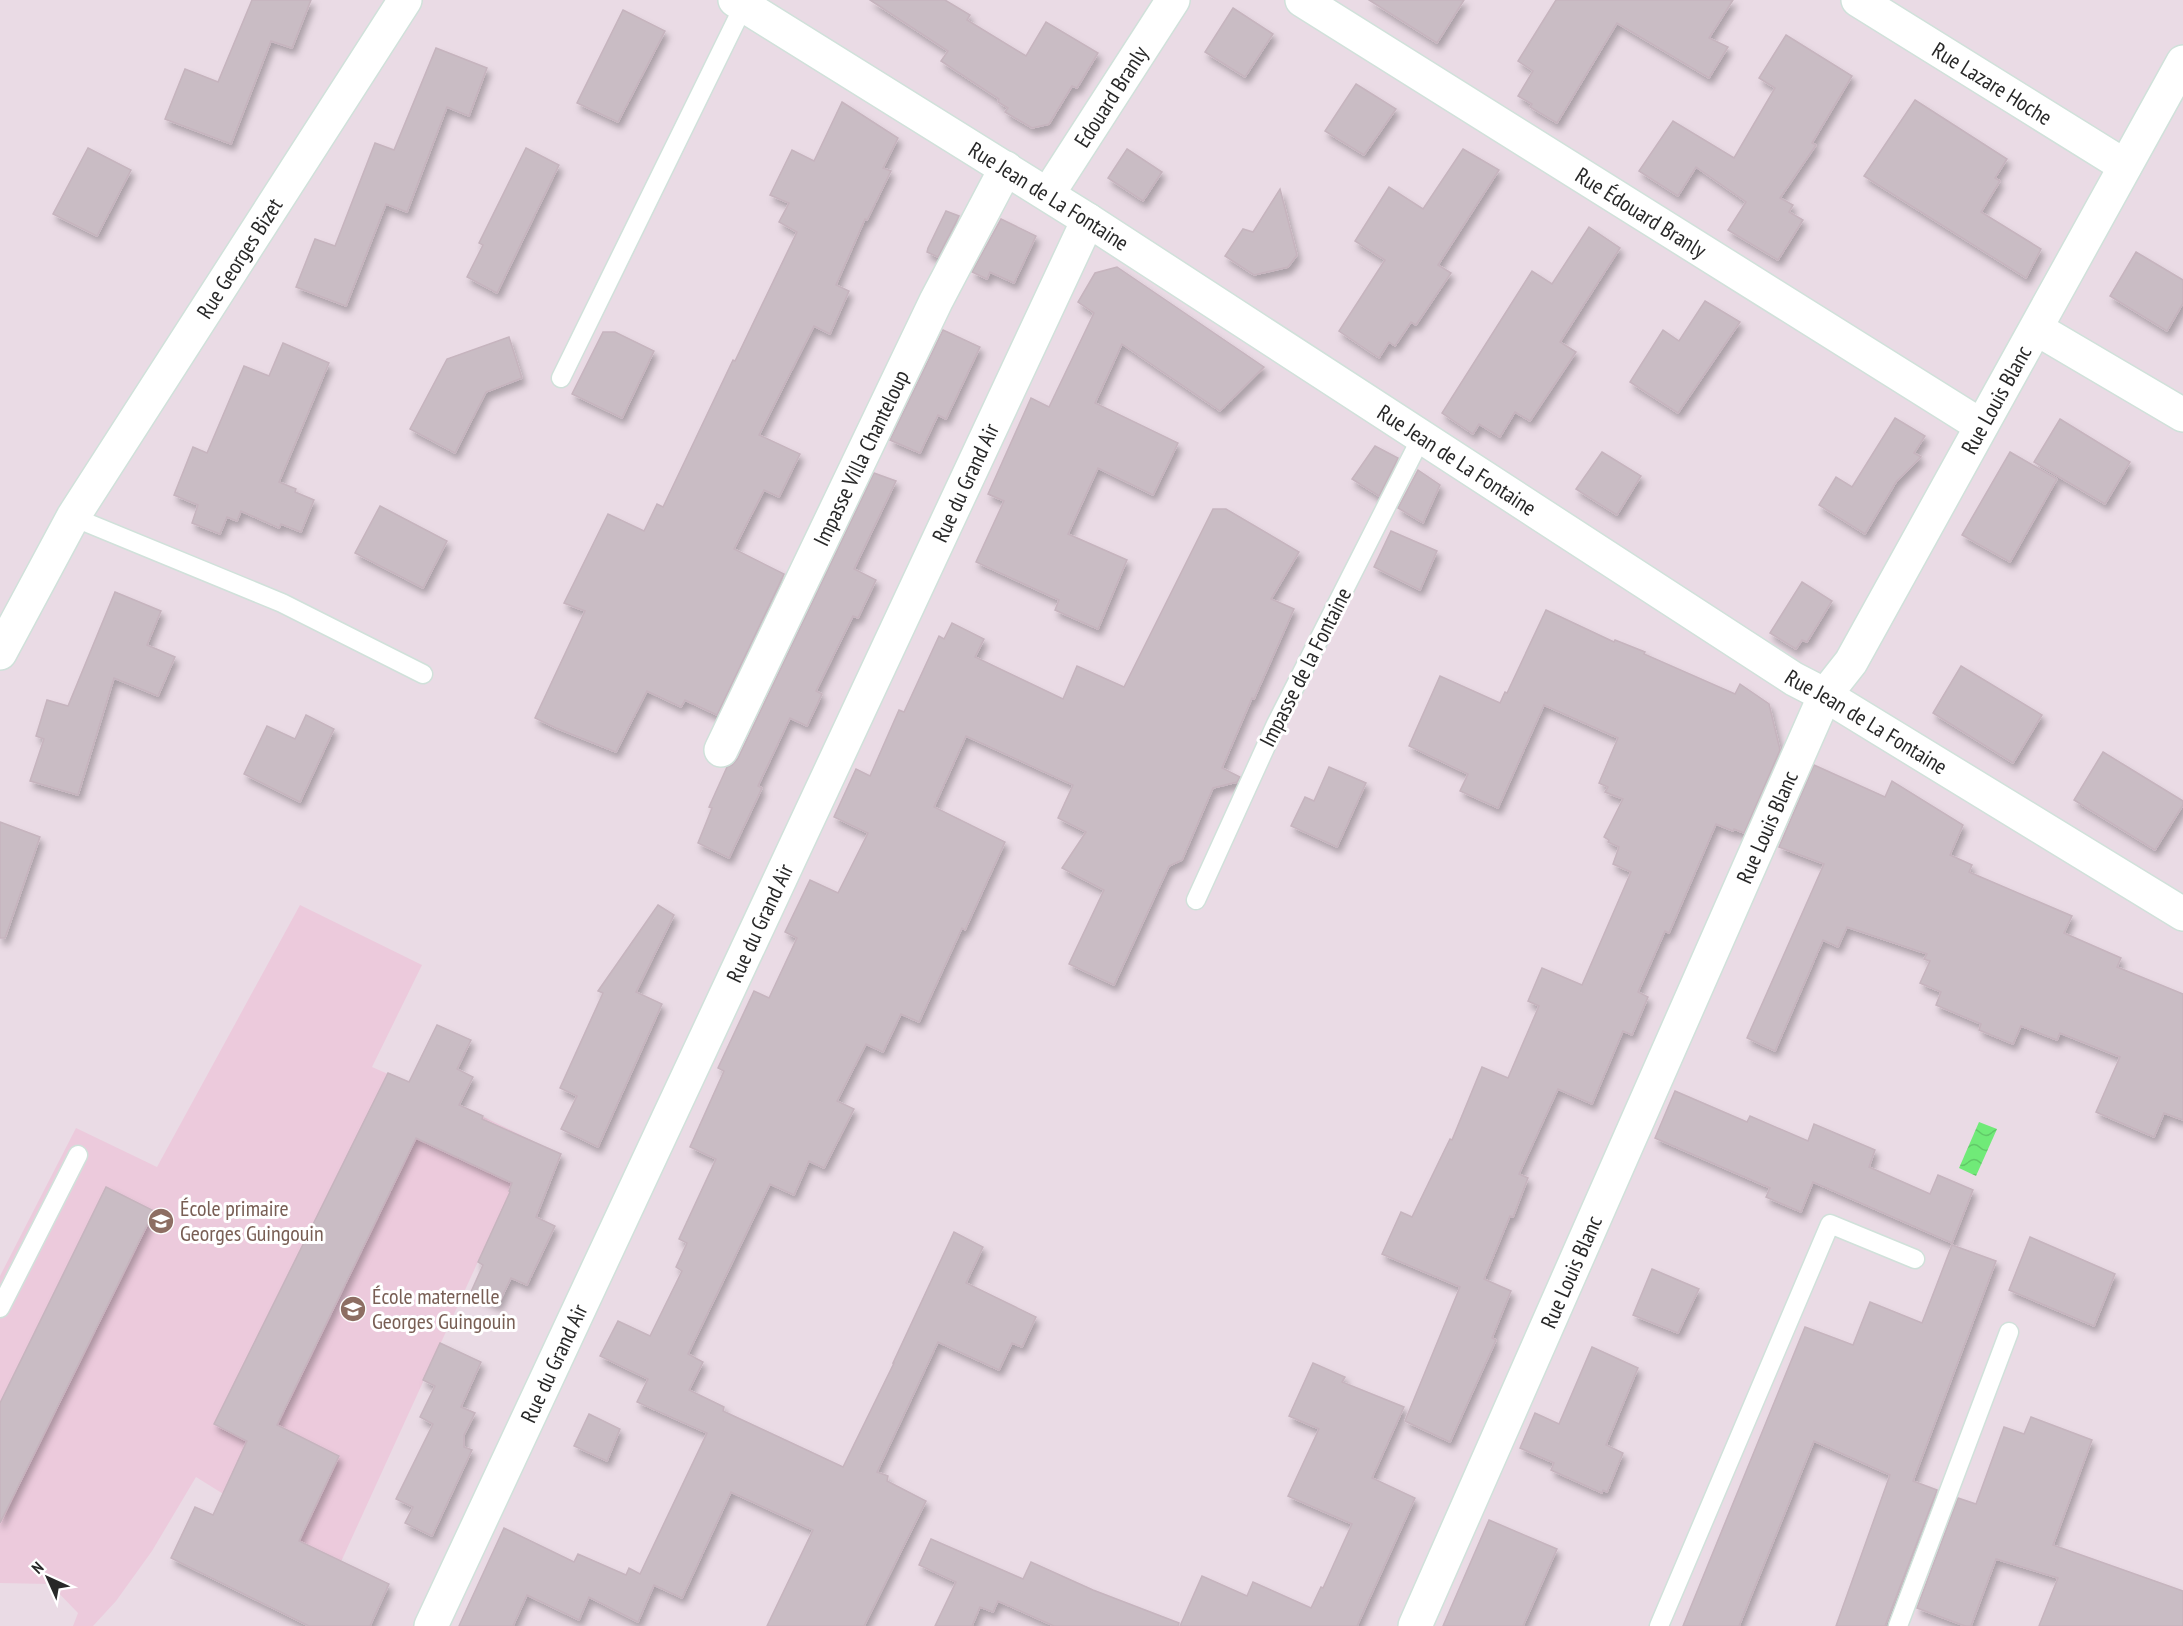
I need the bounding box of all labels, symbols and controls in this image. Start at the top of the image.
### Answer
street label: Rue Lazare Hoche [1927,36,2057,131]
street label: Edouard Branly [1068,40,1154,153]
street label: Rue Jean de La Fontaine [964,135,1134,257]
street label: Rue Édouard Branly [1570,161,1712,264]
street label: Rue Georges Bizet [190,193,288,324]
street label: Rue Louis Blanc [1955,340,2037,459]
street label: Impasse Villa Chanteloup [807,365,915,550]
street label: Rue Jean de La Fontaine [1372,398,1542,522]
street label: Rue du Grand Air [926,419,1005,546]
street label: Impasse de la Fontaine [1253,583,1357,751]
street label: Rue Jean de La Fontaine [1780,663,1953,781]
street label: Rue Louis Blanc [1730,766,1804,888]
street label: Rue du Grand Air [720,859,799,987]
place label: École primaire Georges Guingouin [180,1194,324,1247]
school or university icon: École primaire Georges Guingouin [146,1206,176,1236]
street label: Rue Louis Blanc [1534,1211,1608,1332]
place label: École maternelle Georges Guingouin [372,1282,516,1335]
school or university icon: École maternelle Georges Guingouin [338,1294,368,1324]
street label: Rue du Grand Air [514,1299,594,1427]
north arrow [18,1548,78,1608]
text: N [27,1557,48,1578]

